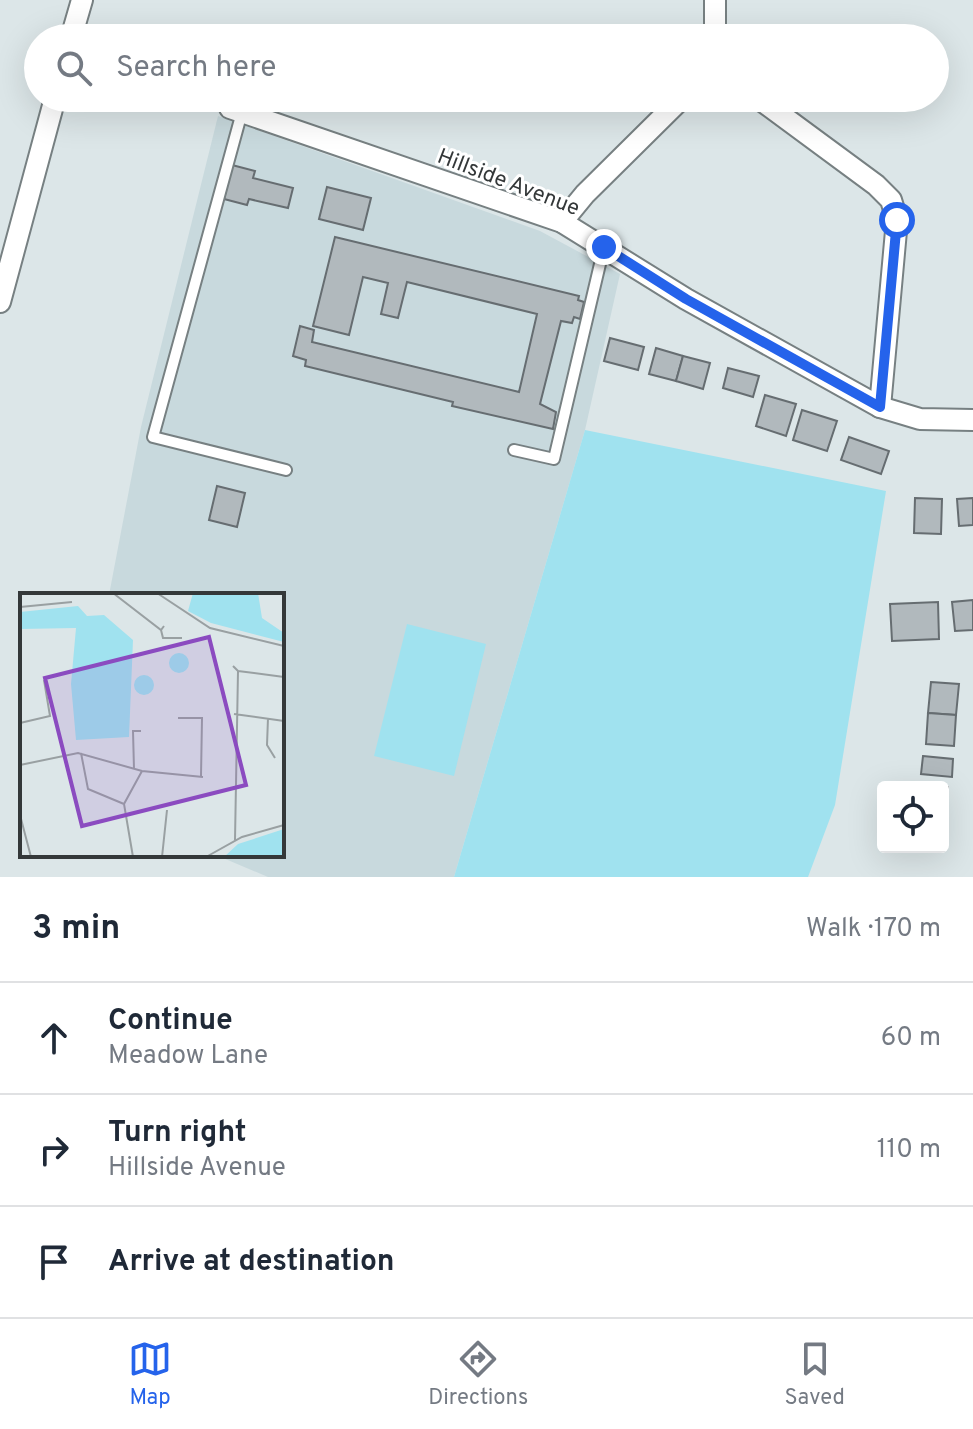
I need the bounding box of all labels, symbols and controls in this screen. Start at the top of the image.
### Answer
search box [24,24,949,112]
icon: search [52,46,96,90]
text: Search here [116,50,276,87]
street label: Hillside Avenue [433,144,583,223]
route start [879,202,915,238]
route end [586,229,622,265]
inset map [20,593,284,857]
map controls [877,781,949,853]
button: locate [877,781,949,853]
text: 3 min [32,908,120,951]
text: Walk · 170 m [806,913,941,946]
text: Continue [108,1003,233,1040]
icon: ahead [32,1016,76,1060]
text: 60 m [881,1022,941,1055]
text: Meadow Lane [108,1040,268,1073]
text: Turn right [108,1115,246,1152]
icon: right [32,1128,76,1172]
text: 110 m [877,1134,941,1167]
text: Hillside Avenue [108,1152,286,1185]
icon: arrive [32,1240,76,1284]
text: Arrive at destination [108,1244,394,1281]
tab: Map [128,1337,172,1412]
tab: Directions [428,1337,528,1412]
tab: Saved [784,1337,845,1412]

